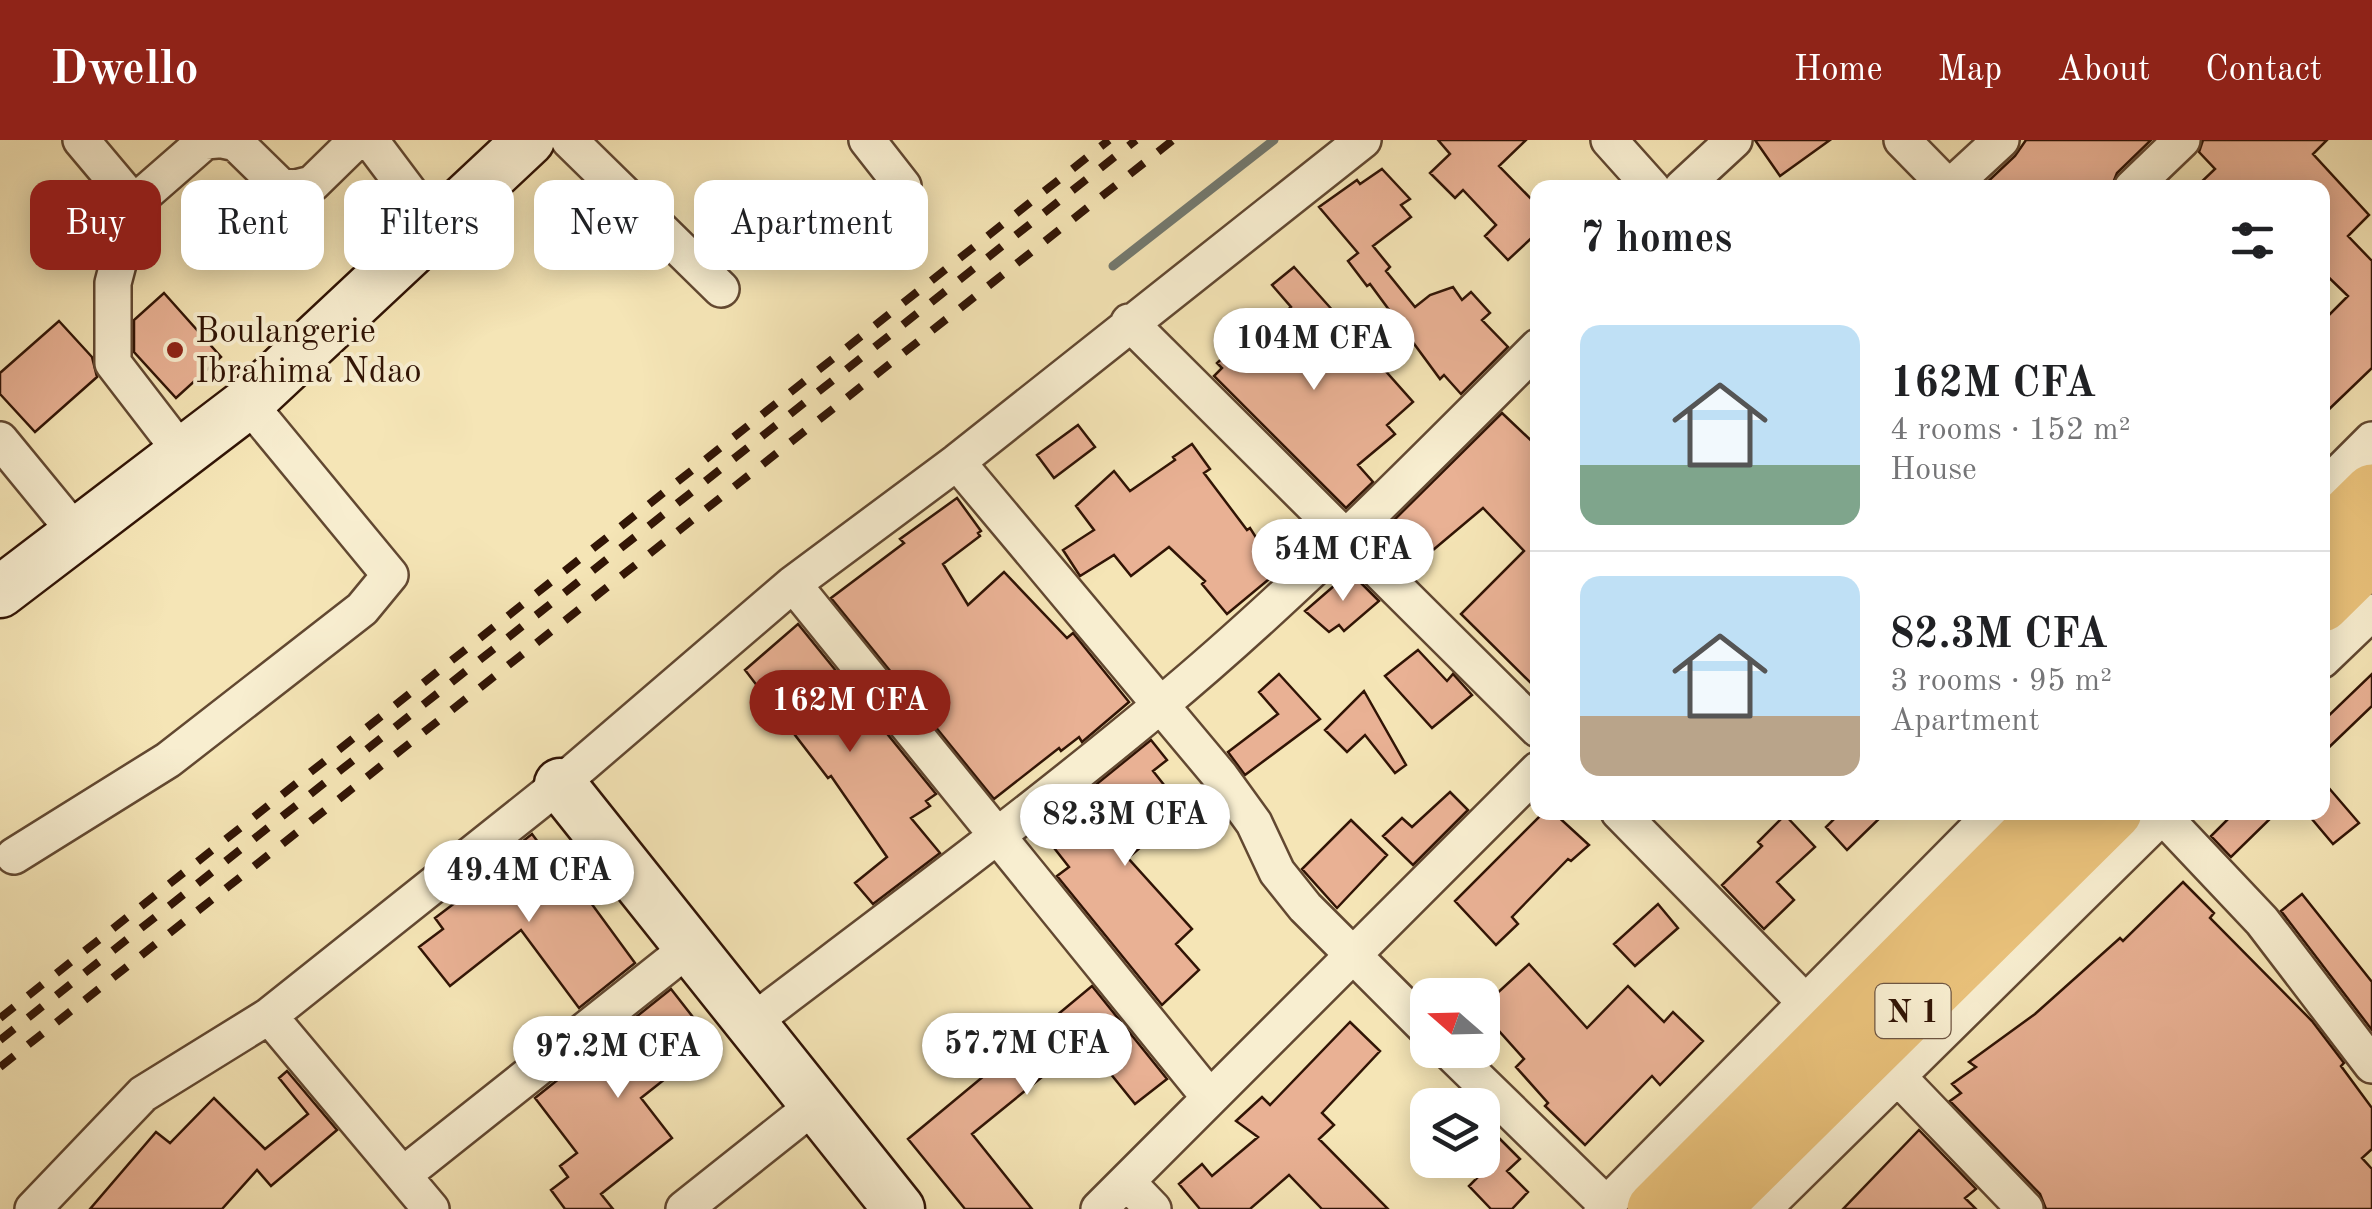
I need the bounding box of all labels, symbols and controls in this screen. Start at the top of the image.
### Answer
text: Dwello [50,46,199,94]
text: Home [1794,53,1883,88]
text: Map [1938,53,2002,88]
text: About [2057,53,2150,88]
text: Contact [2205,53,2322,88]
chip: Buy [30,180,161,270]
chip: Rent [181,180,324,270]
chip: Filters [344,180,514,270]
chip: New [534,180,674,270]
chip: Apartment [694,180,928,270]
icon: filters [2225,213,2280,268]
text: 7 homes [1580,219,1732,261]
pin: 104M CFA [1211,308,1417,393]
place label: Boulangerie Ibrahima Ndao [195,315,422,390]
text: 104M CFA [1236,324,1393,356]
marker: Boulangerie Ibrahima Ndao [164,339,186,361]
text: 162M CFA [1890,364,2096,406]
icon: home [1660,365,1780,485]
text: 4 rooms · 152 m² [1890,415,2131,447]
text: House [1890,455,1977,487]
pin: 54M CFA [1251,519,1435,604]
text: 54M CFA [1274,535,1412,567]
text: 82.3M CFA [1890,615,2108,657]
icon: home [1660,616,1780,736]
text: 3 rooms · 95 m² [1890,666,2112,698]
pin: 162M CFA [747,670,953,755]
text: 162M CFA [772,686,929,718]
text: Apartment [1890,706,2040,738]
pin: 82.3M CFA [1011,784,1239,869]
text: 82.3M CFA [1042,800,1208,832]
pin: 49.4M CFA [415,840,643,925]
text: 49.4M CFA [446,856,612,888]
north arrow [1410,978,1500,1068]
map controls [1410,978,1500,1178]
road number: N 1 [1876,984,1950,1038]
pin: 57.7M CFA [913,1013,1141,1098]
pin: 97.2M CFA [504,1016,732,1101]
text: 57.7M CFA [944,1029,1110,1061]
text: 97.2M CFA [535,1032,701,1064]
button: layers [1410,1088,1500,1178]

